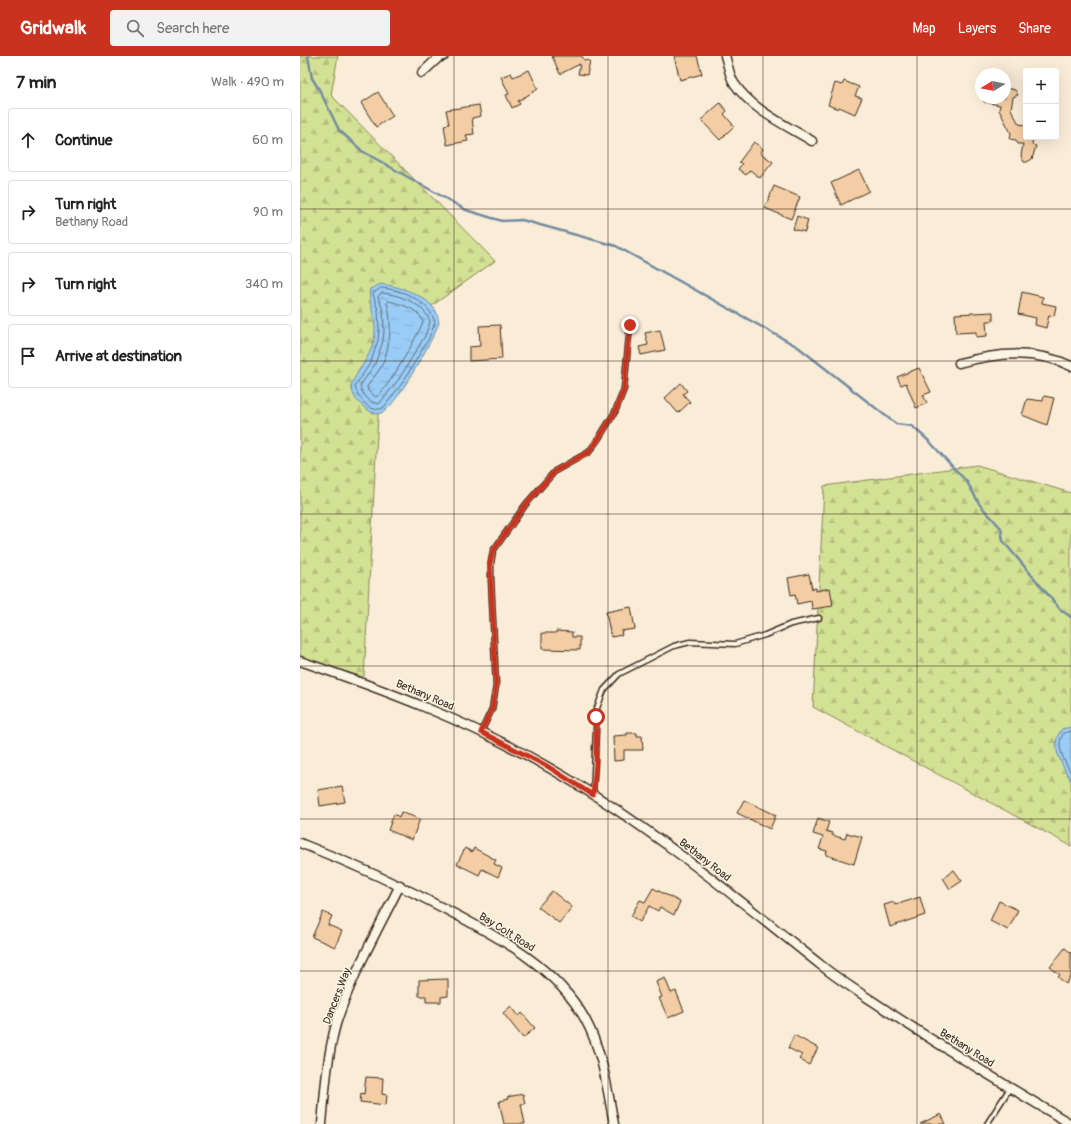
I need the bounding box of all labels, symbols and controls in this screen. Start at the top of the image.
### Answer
search box [110,10,390,46]
text: Gridwalk [20,16,86,40]
icon: search [124,17,146,39]
text: Search here [156,19,229,38]
text: Map [913,20,936,37]
text: Layers [958,20,996,37]
text: Share [1018,20,1051,37]
north arrow [975,68,1011,104]
map controls [1023,68,1059,140]
button: + [1023,68,1059,104]
text: 7 min [16,72,56,93]
text: Walk · 490 m [211,74,284,90]
button: − [1023,104,1059,140]
icon: ahead [17,129,39,151]
text: Continue [55,131,113,150]
text: 60 m [252,132,283,148]
text: Turn right [55,195,116,214]
icon: right [17,201,39,223]
text: 90 m [253,204,283,220]
text: Bethany Road [55,214,128,230]
icon: right [17,273,39,295]
text: Turn right [55,275,116,294]
text: 340 m [245,276,283,292]
route end [621,316,639,334]
icon: arrive [17,345,39,367]
text: Arrive at destination [55,347,182,366]
street label: Bethany Road [394,677,456,713]
route start [587,708,605,726]
street label: Bethany Road [677,836,733,884]
street label: Bay Colt Road [477,910,537,954]
street label: Dancers Way [320,966,354,1026]
street label: Bethany Road [937,1026,997,1070]

